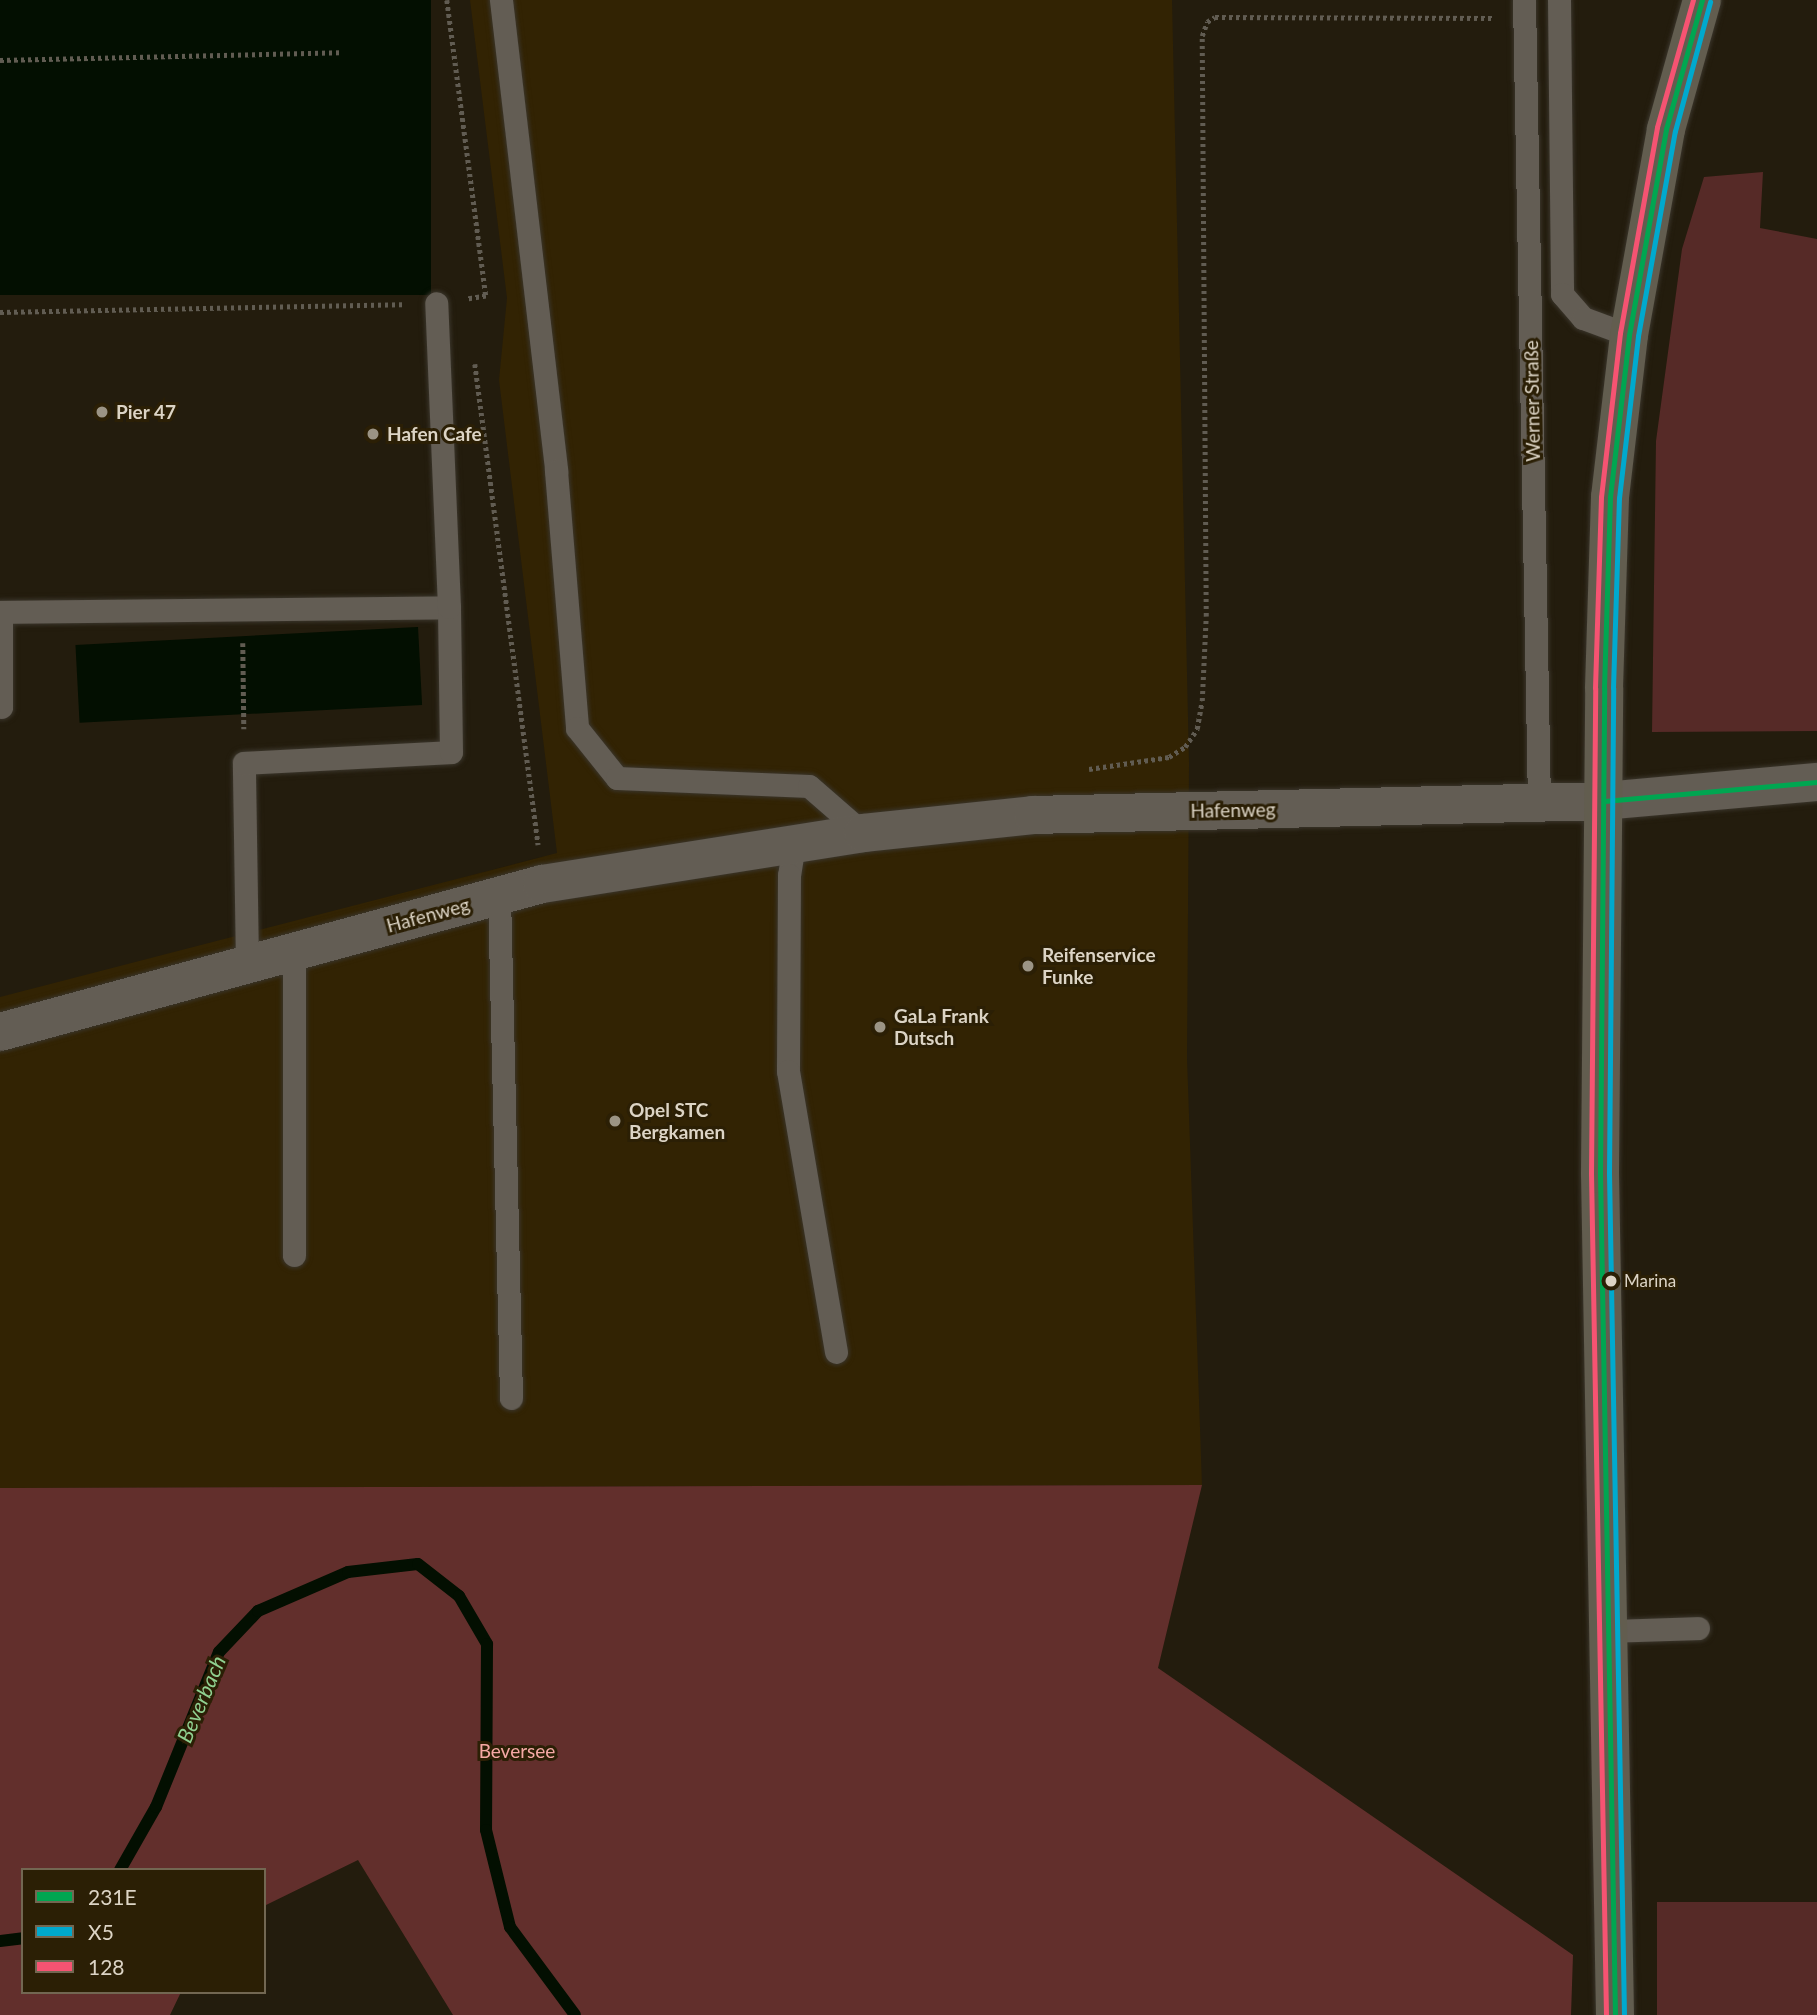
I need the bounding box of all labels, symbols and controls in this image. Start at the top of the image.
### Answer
street label: Werner Straße [1520,340,1544,462]
place label: Pier 47 [116,401,176,423]
marker: Pier 47 [94,404,110,420]
place label: Hafen Cafe [387,423,482,445]
marker: Hafen Cafe [365,426,381,442]
street label: Hafenweg [1190,798,1276,822]
street label: Hafenweg [384,893,472,937]
place label: Reifenservice Funke [1042,944,1156,988]
marker: Reifenservice Funke [1020,958,1036,974]
place label: GaLa Frank Dutsch [894,1005,989,1049]
marker: GaLa Frank Dutsch [872,1019,888,1035]
place label: Opel STC Bergkamen [629,1099,725,1143]
marker: Opel STC Bergkamen [607,1113,623,1129]
place label: Marina [1624,1271,1676,1291]
marker: Marina [1604,1274,1618,1288]
water label: Beverbach [171,1652,231,1746]
park label: Beversee [479,1740,555,1762]
legend [21,1868,266,1994]
text: 231E [88,1884,137,1909]
text: X5 [88,1919,114,1944]
text: 128 [88,1954,125,1979]

